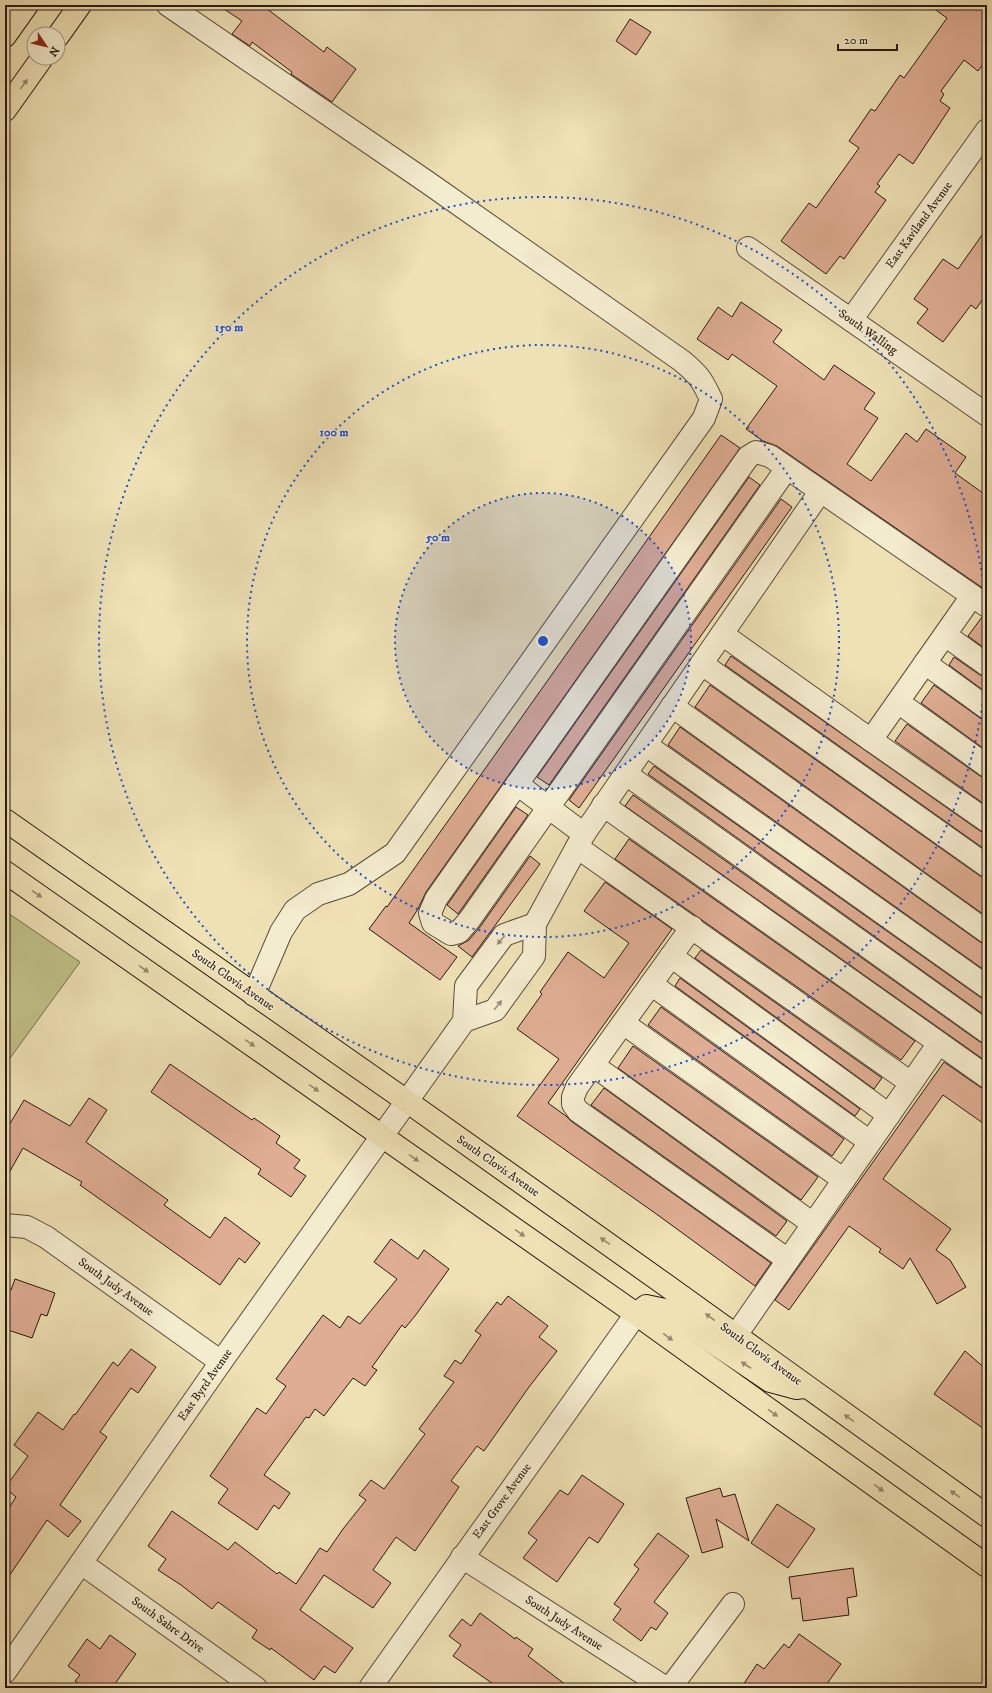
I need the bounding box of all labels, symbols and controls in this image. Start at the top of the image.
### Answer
north arrow [26,26,66,66]
scale bar [838,26,897,52]
text: 20 m [844,33,868,48]
text: N [45,43,62,59]
one-way arrow [20,79,28,89]
street label: East Kaviland Avenue [882,179,956,271]
street label: South Walling [836,306,900,358]
text: 150 m [215,320,243,335]
text: 100 m [320,425,348,440]
text: 50 m [425,530,450,545]
centre of rings [536,634,550,648]
one-way arrow [32,890,42,898]
one-way arrow [496,935,505,945]
street label: South Clovis Avenue [189,946,277,1014]
one-way arrow [138,965,149,973]
one-way arrow [494,1000,503,1010]
one-way arrow [245,1039,255,1047]
one-way arrow [309,1084,319,1092]
street label: South Clovis Avenue [454,1132,542,1200]
one-way arrow [409,1154,419,1162]
one-way arrow [515,1229,525,1237]
one-way arrow [599,1237,610,1245]
street label: South Judy Avenue [75,1255,157,1319]
one-way arrow [705,1313,716,1321]
street label: South Clovis Avenue [717,1319,805,1389]
one-way arrow [662,1333,673,1341]
street label: East Byrd Avenue [175,1346,236,1424]
one-way arrow [741,1361,751,1369]
one-way arrow [768,1408,779,1417]
one-way arrow [844,1414,855,1422]
street label: East Grove Avenue [469,1460,535,1542]
one-way arrow [874,1484,884,1492]
one-way arrow [950,1490,961,1498]
street label: South Judy Avenue [522,1592,606,1654]
street label: South Sabre Drive [129,1594,207,1656]

